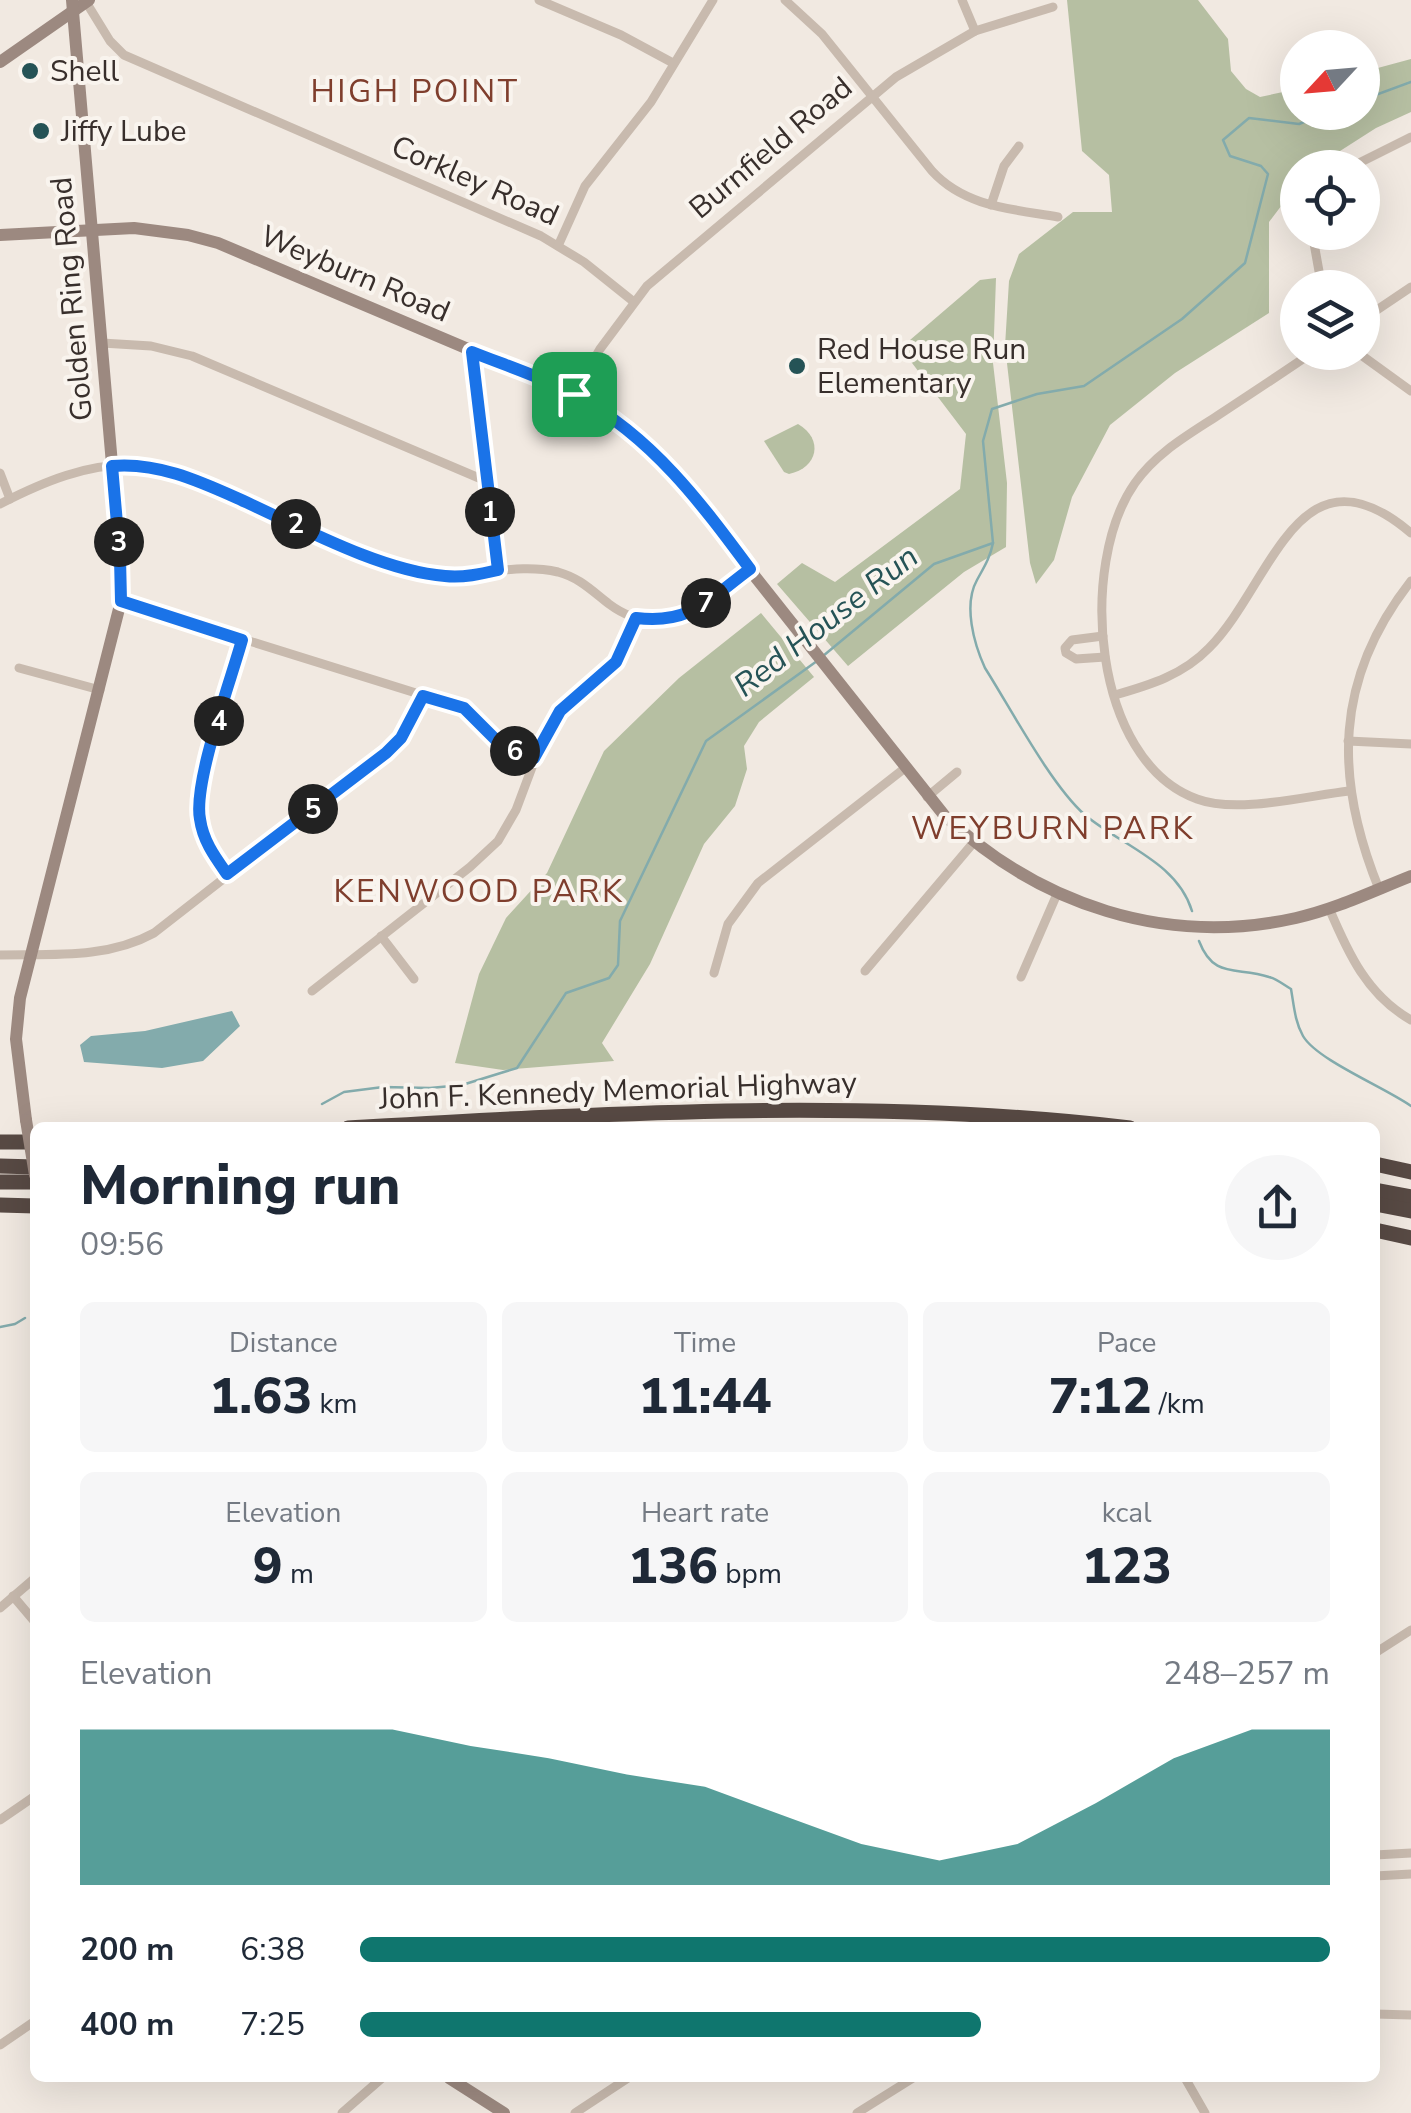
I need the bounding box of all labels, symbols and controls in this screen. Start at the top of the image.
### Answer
north arrow [1280,30,1380,130]
map controls [1280,30,1380,370]
place label: Shell [50,51,119,92]
marker: Shell [19,60,41,82]
street label: Burnfield Road [681,68,861,228]
district label: HIGH POINT [310,70,520,113]
place label: Jiffy Lube [60,111,186,152]
marker: Jiffy Lube [30,120,52,142]
street label: Corkley Road [385,126,565,236]
button: locate [1280,150,1380,250]
street label: Golden Ring Road [41,175,103,423]
street label: Weyburn Road [254,216,456,332]
button: layers [1280,270,1380,370]
place label: Red House Run Elementary [817,329,1026,404]
pin [532,352,617,437]
marker: Red House Run Elementary [786,355,808,377]
icon: arrive [547,367,602,422]
pin: 1 [465,487,515,537]
text: 1 [482,493,498,531]
pin: 2 [271,499,321,549]
text: 2 [288,505,304,543]
pin: 3 [94,517,144,567]
text: 3 [111,523,127,561]
water label: Red House Run [725,535,927,707]
pin: 7 [681,578,731,628]
text: 7 [698,584,714,622]
pin: 4 [194,696,244,746]
text: 4 [211,702,227,740]
pin: 6 [490,726,540,776]
text: 6 [507,732,523,770]
pin: 5 [288,784,338,834]
text: 5 [305,790,321,828]
district label: WEYBURN PARK [911,807,1195,850]
district label: KENWOOD PARK [334,870,624,913]
street label: John F. Kennedy Memorial Highway [377,1062,858,1120]
text: Morning run [80,1148,400,1223]
button: share [1225,1155,1330,1260]
text: 09:56 [80,1223,164,1266]
text: Distance [229,1324,338,1362]
text: Time [674,1324,736,1362]
text: Pace [1097,1324,1156,1362]
text: 1.63 [209,1362,312,1431]
text: 11:44 [638,1362,771,1431]
text: 7:12 [1049,1362,1152,1431]
text: km [312,1385,357,1423]
text: /km [1152,1385,1205,1423]
text: Elevation [225,1494,341,1532]
text: Heart rate [641,1494,769,1532]
text: kcal [1102,1494,1151,1532]
text: 9 [253,1532,283,1601]
text: 136 [628,1532,718,1601]
text: 123 [1082,1532,1172,1601]
text: m [283,1555,314,1593]
text: bpm [718,1555,782,1593]
text: Elevation [80,1652,213,1695]
text: 248–257 m [1163,1652,1330,1695]
text: 200 m [80,1928,174,1971]
text: 6:38 [240,1928,305,1971]
text: 400 m [80,2003,174,2046]
text: 7:25 [240,2003,305,2046]

